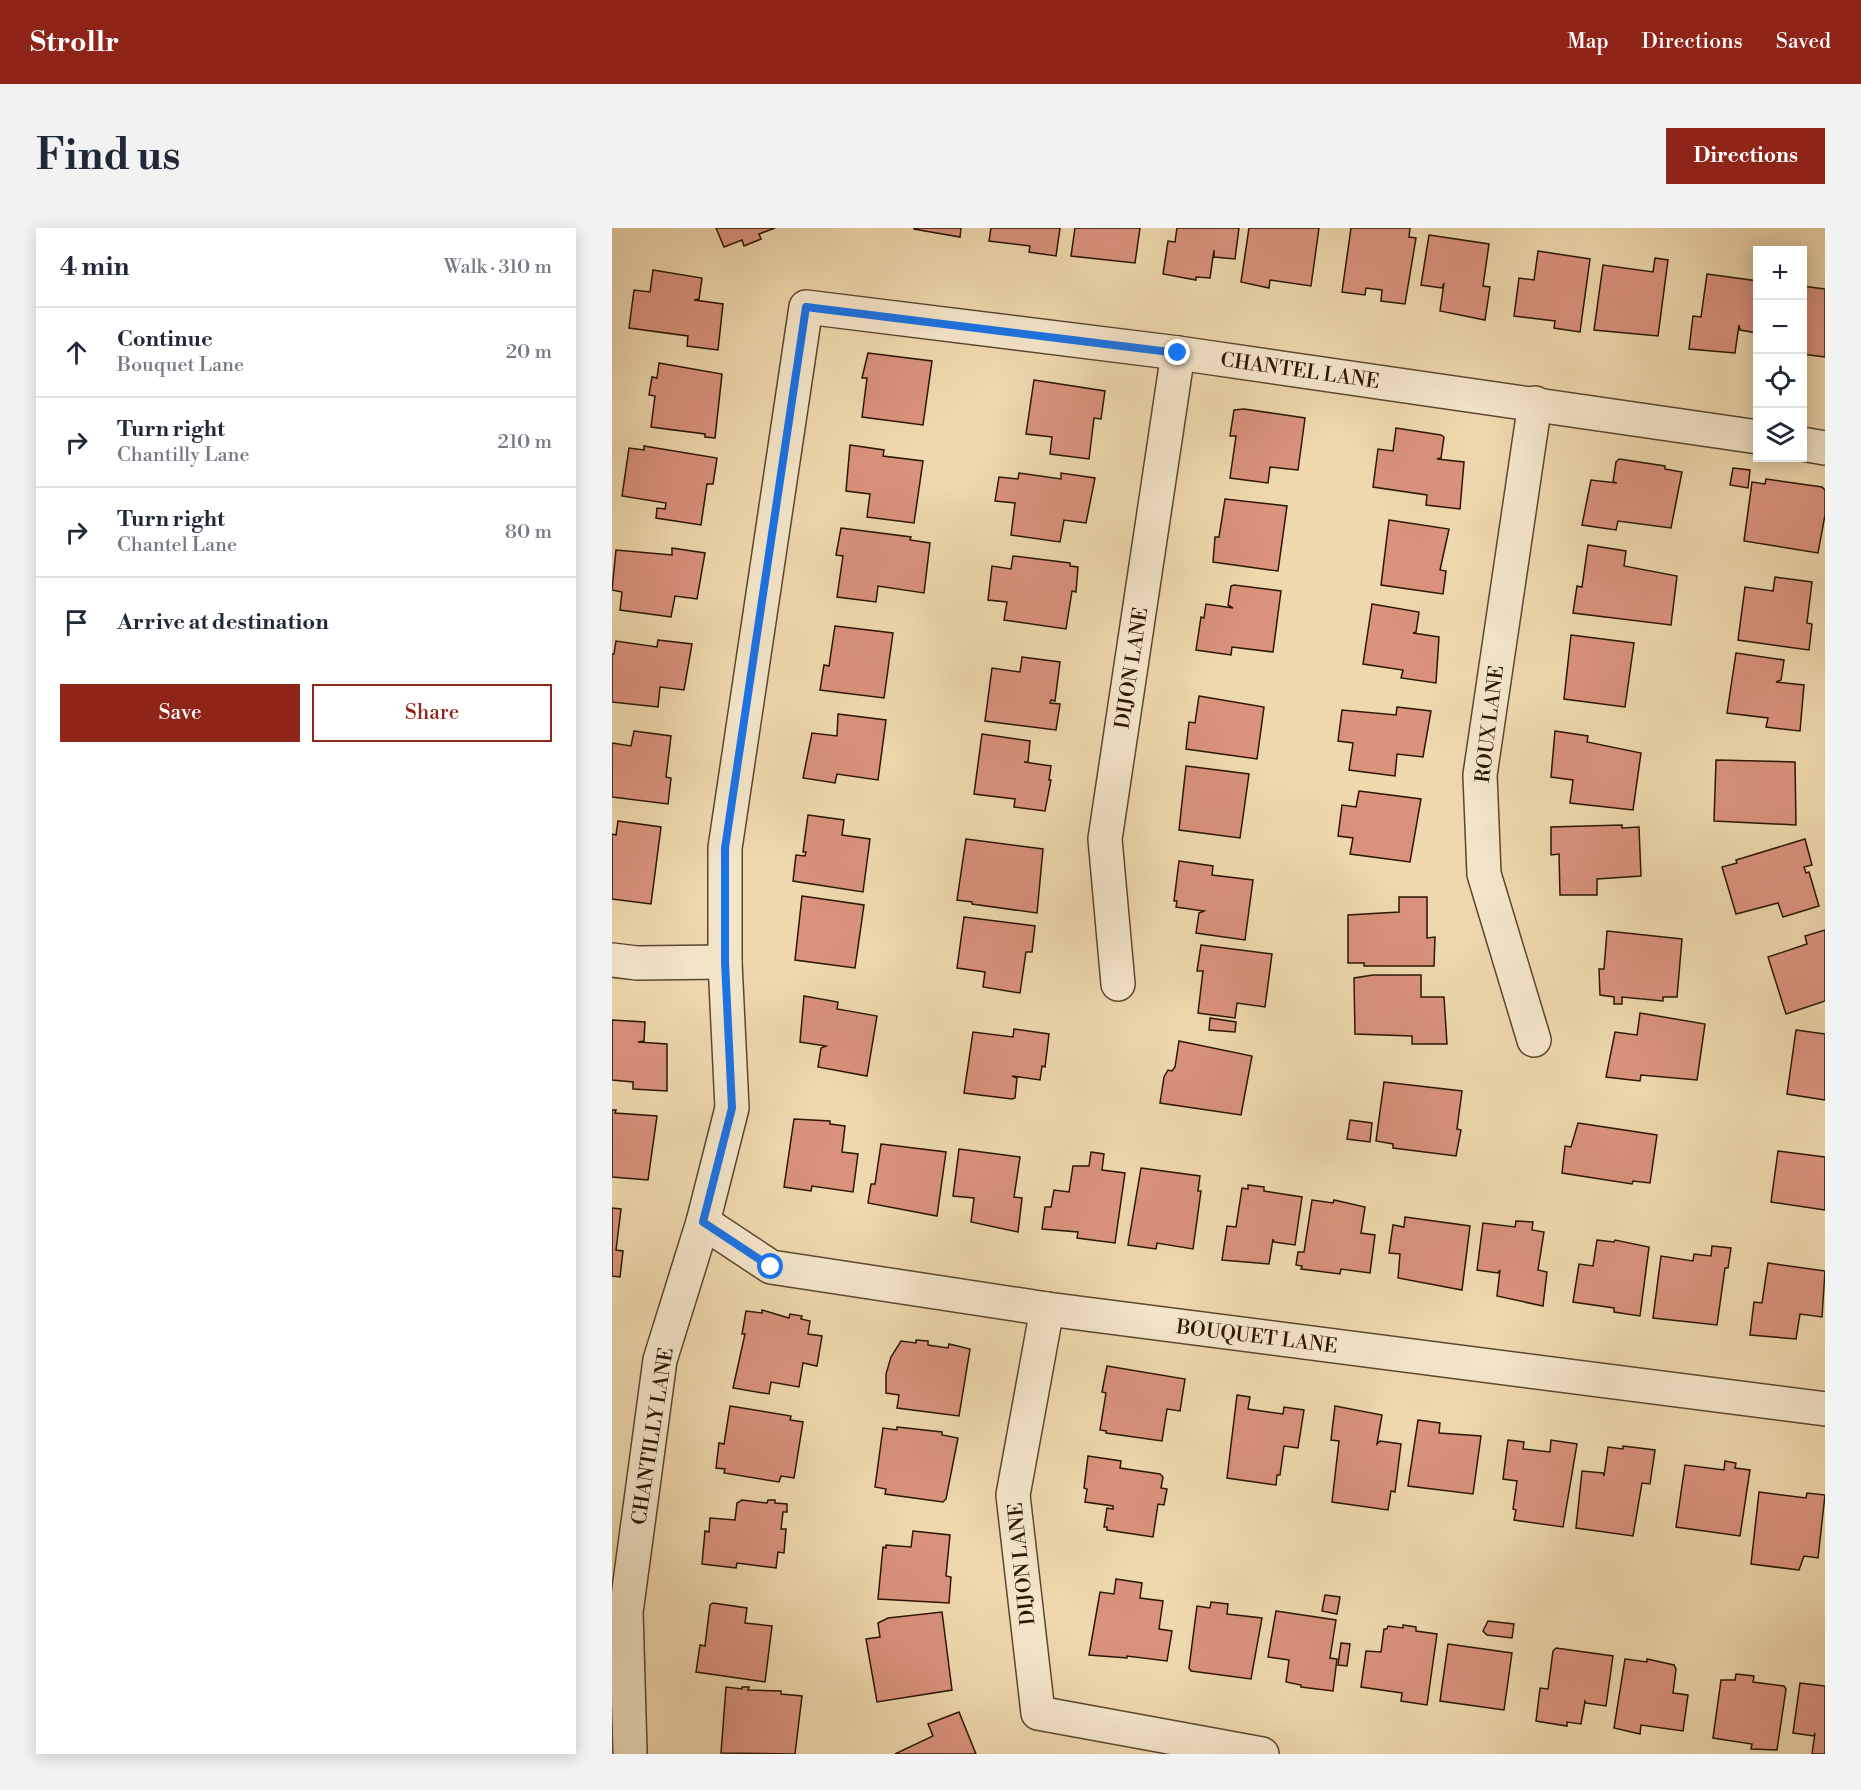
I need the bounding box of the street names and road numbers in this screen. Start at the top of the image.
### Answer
street label: CHANTEL LANE [1219,348,1381,395]
street label: DIJON LANE [1111,606,1154,731]
street label: ROUX LANE [1471,664,1510,784]
street label: BOUQUET LANE [1174,1315,1339,1360]
street label: CHANTILLY LANE [627,1346,680,1527]
street label: DIJON LANE [1004,1501,1041,1626]

